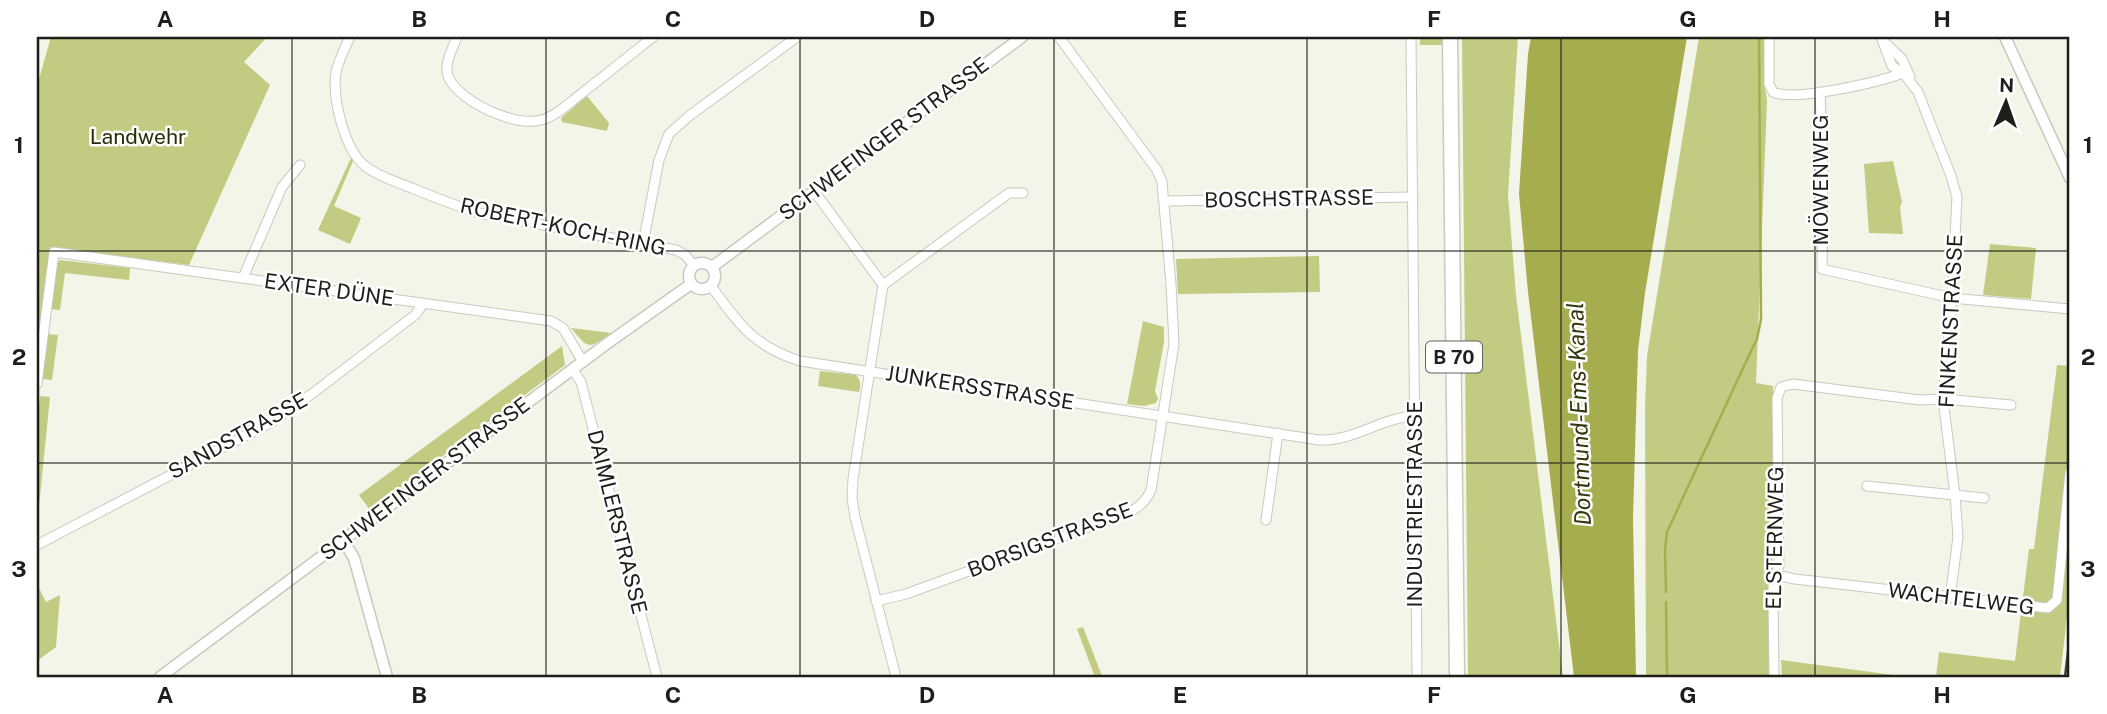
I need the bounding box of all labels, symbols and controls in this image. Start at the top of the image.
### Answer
text: A [157,5,174,32]
text: B [411,5,427,32]
text: C [665,5,681,32]
text: D [919,5,935,32]
text: E [1173,5,1187,32]
text: F [1427,5,1441,32]
text: G [1679,5,1697,32]
text: H [1933,5,1951,32]
street label: SCHWEFINGER STRASSE [774,52,993,226]
north arrow [1970,66,2040,136]
text: N [1999,74,2014,96]
street label: MÖWENWEG [1808,114,1833,246]
park label: Landwehr [90,124,186,149]
text: 1 [14,131,24,158]
text: 1 [2083,131,2093,158]
street label: BOSCHSTRASSE [1204,185,1374,212]
street label: ROBERT-KOCH-RING [458,193,668,261]
street label: FINKENSTRASSE [1933,233,1968,408]
street label: EXTER DÜNE [262,268,396,311]
water label: Dortmund-Ems-Kanal [1561,302,1596,526]
road number: B 70 [1426,342,1482,372]
text: 2 [12,343,26,370]
text: 2 [2081,343,2095,370]
street label: JUNKERSSTRASSE [884,360,1076,415]
street label: SANDSTRASSE [164,387,312,484]
street label: SCHWEFINGER STRASSE [315,392,534,566]
street label: INDUSTRIESTRASSE [1402,401,1427,607]
street label: DAIMLERSTRASSE [583,427,652,617]
street label: ELSTERNWEG [1761,466,1788,610]
street label: BORSIGSTRASSE [964,497,1136,583]
text: 3 [11,555,27,582]
text: 3 [2080,555,2096,582]
street label: WACHTELWEG [1887,577,2036,620]
text: A [157,681,174,708]
text: B [411,681,427,708]
text: C [665,681,681,708]
text: D [919,681,935,708]
text: E [1173,681,1187,708]
text: F [1427,681,1441,708]
text: G [1679,681,1697,708]
text: H [1933,681,1951,708]

